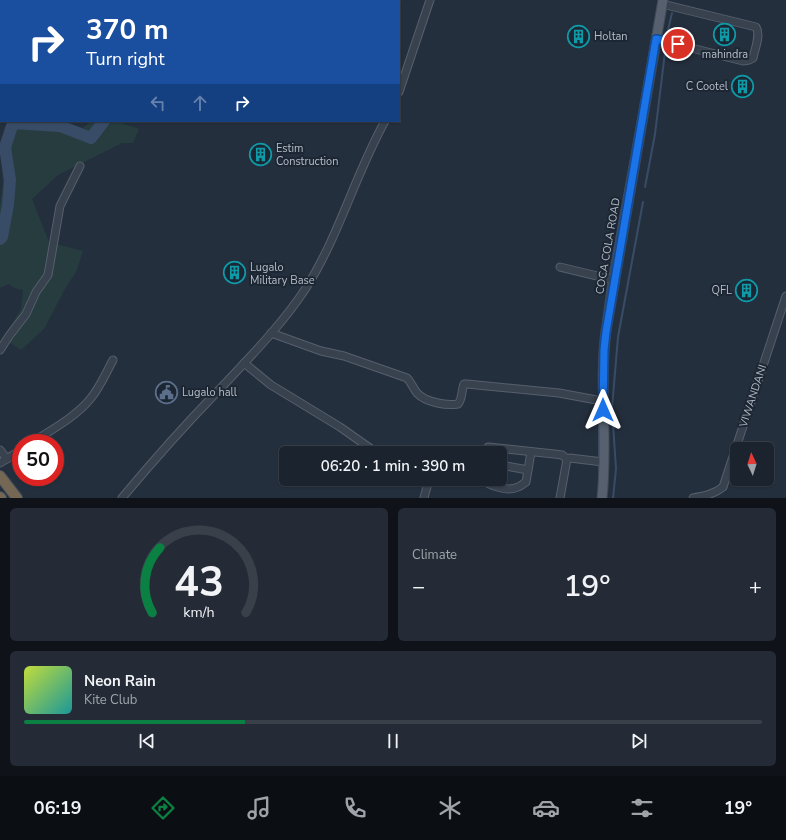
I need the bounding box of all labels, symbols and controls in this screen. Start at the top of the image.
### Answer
text: 370 m [86,11,169,49]
icon: right [20,16,72,68]
building icon: mahindra [712,21,738,47]
building icon: Holtan [565,23,591,49]
pin [661,27,695,61]
place label: Holtan [594,29,628,44]
icon: arrive [667,33,689,55]
text: Turn right [86,47,165,71]
place label: mahindra [702,47,748,62]
building icon: C Cootel [730,73,756,99]
place label: C Cootel [686,79,729,94]
icon: left [147,92,169,114]
icon: ahead [189,92,211,114]
icon: right [231,92,253,114]
building icon: Estim Construction [247,141,273,167]
place label: Estim Construction [276,141,338,169]
street label: COCA COLA ROAD [592,197,624,295]
building icon: Lugalo Military Base [222,260,248,286]
place label: Lugalo Military Base [250,260,315,288]
building icon: QFL [734,277,760,303]
place label: QFL [712,283,732,298]
street label: VIWANDANI [736,363,770,430]
public building icon: Lugalo hall [154,379,180,405]
place label: Lugalo hall [182,385,238,400]
position arrow [582,389,624,431]
speed limit sign: 50 [12,434,64,486]
north arrow [730,442,774,486]
map controls [730,442,774,486]
text: 06:20 · 1 min · 390 m [321,456,465,476]
text: Climate [412,546,457,564]
text: 43 [174,553,224,610]
text: 19° [563,566,611,607]
text: − [412,572,425,602]
text: + [749,572,762,602]
text: km/h [183,602,215,621]
text: Neon Rain [84,671,156,691]
text: Kite Club [84,691,137,709]
icon: previous [136,730,158,752]
icon: pause [382,730,404,752]
icon: next [628,730,650,752]
icon: directions [149,794,177,822]
icon: music [245,794,273,822]
icon: phone [341,794,369,822]
icon: climate [436,794,464,822]
icon: car [532,794,560,822]
icon: filters [628,794,656,822]
text: 06:19 [34,796,82,820]
text: 19° [724,796,752,820]

